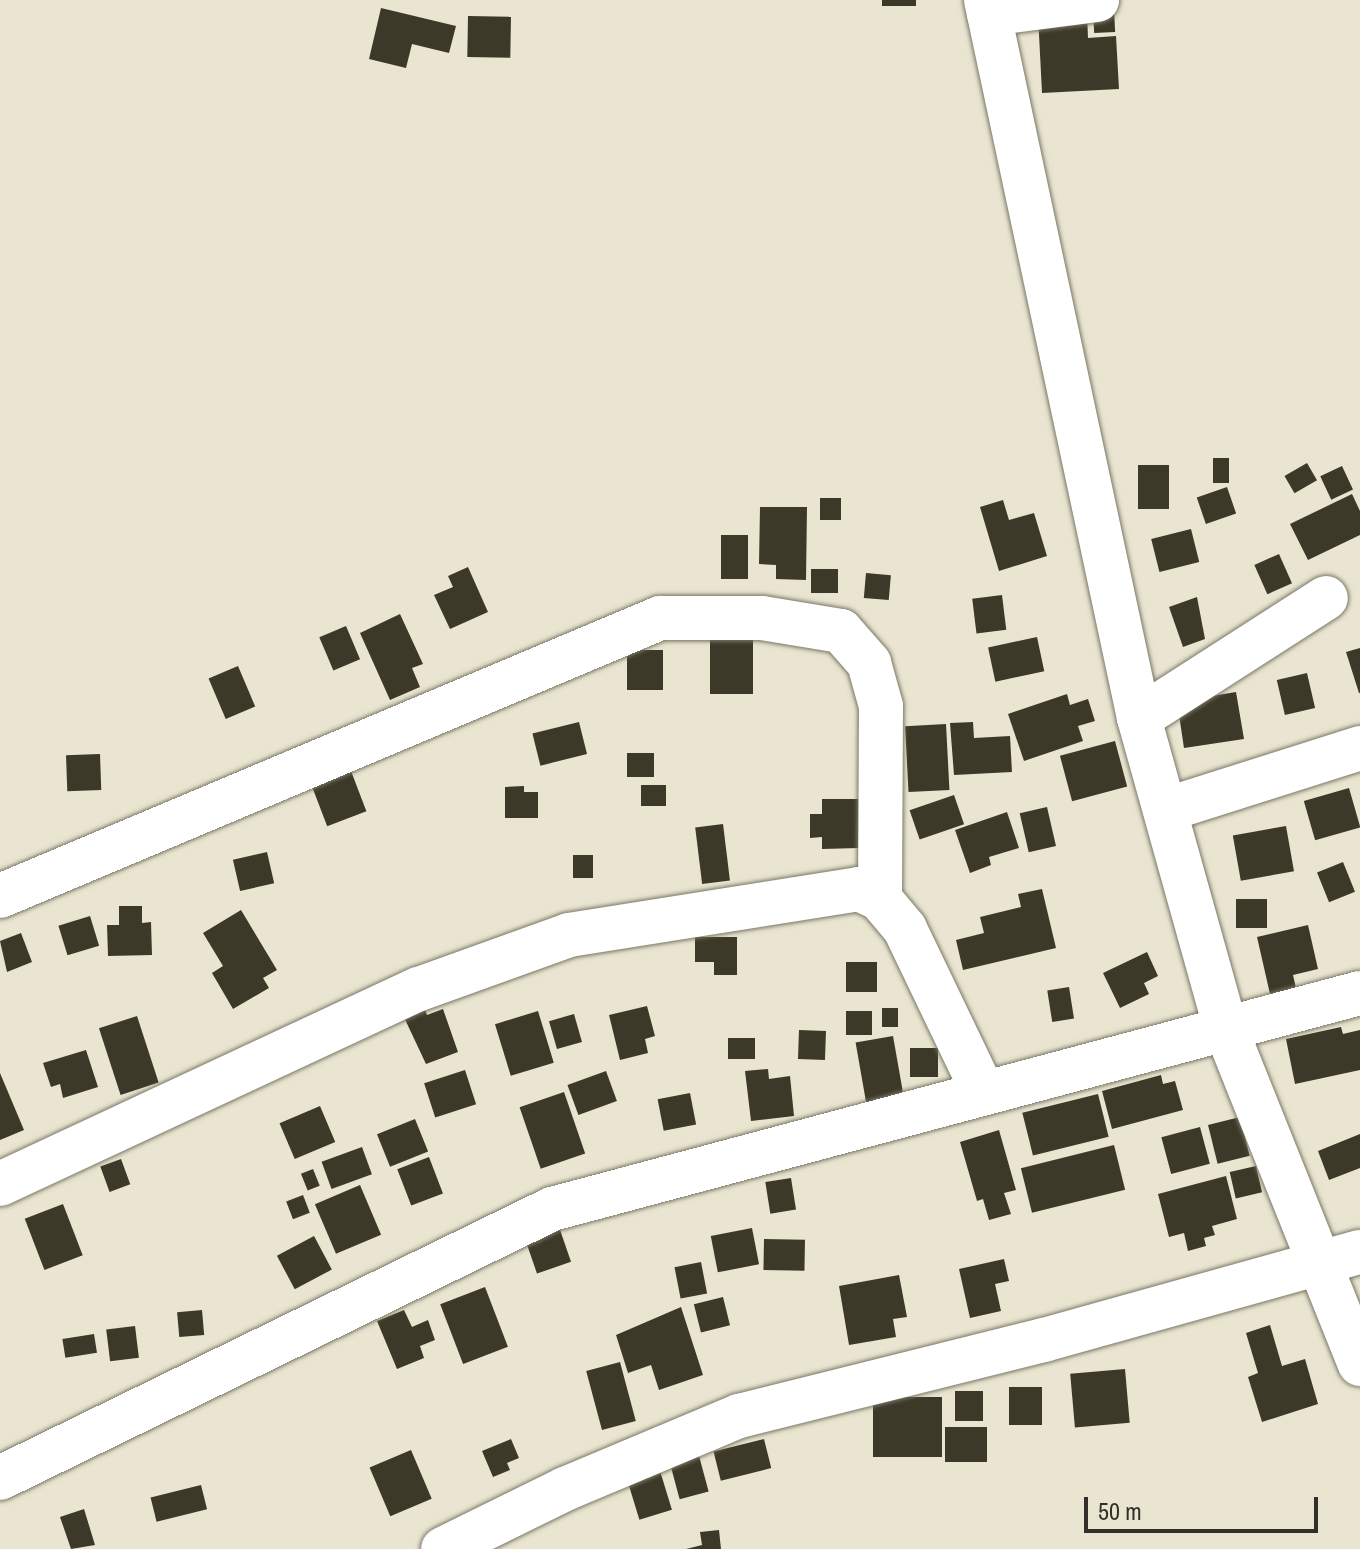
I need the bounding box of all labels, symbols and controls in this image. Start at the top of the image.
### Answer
scale bar [1088,1481,1322,1531]
text: 50 m [1098,1495,1142,1527]

